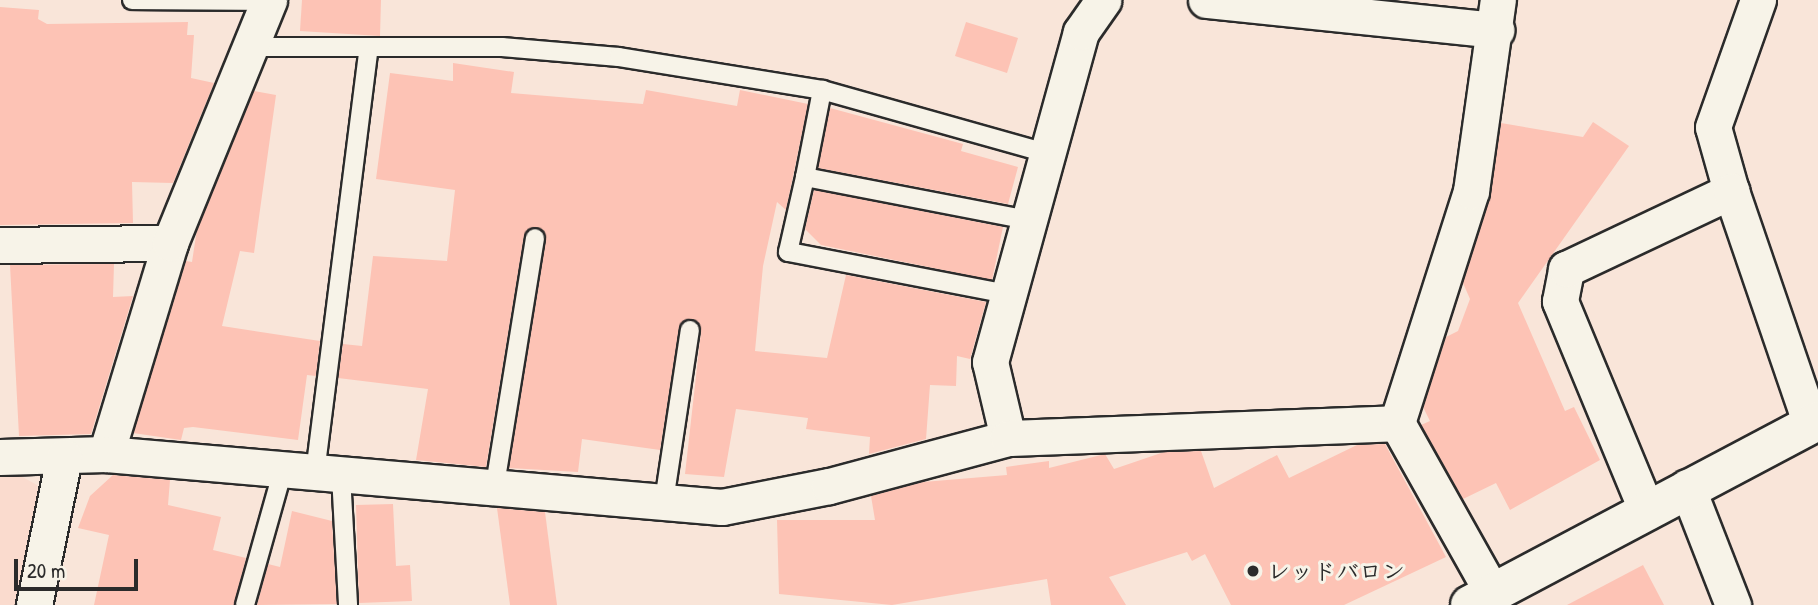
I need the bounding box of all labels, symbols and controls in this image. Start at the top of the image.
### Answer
scale bar [18,546,142,590]
text: 20 m [27,556,65,585]
place label: レッドバロン [1267,557,1405,585]
marker: レッドバロン [1245,563,1261,579]

